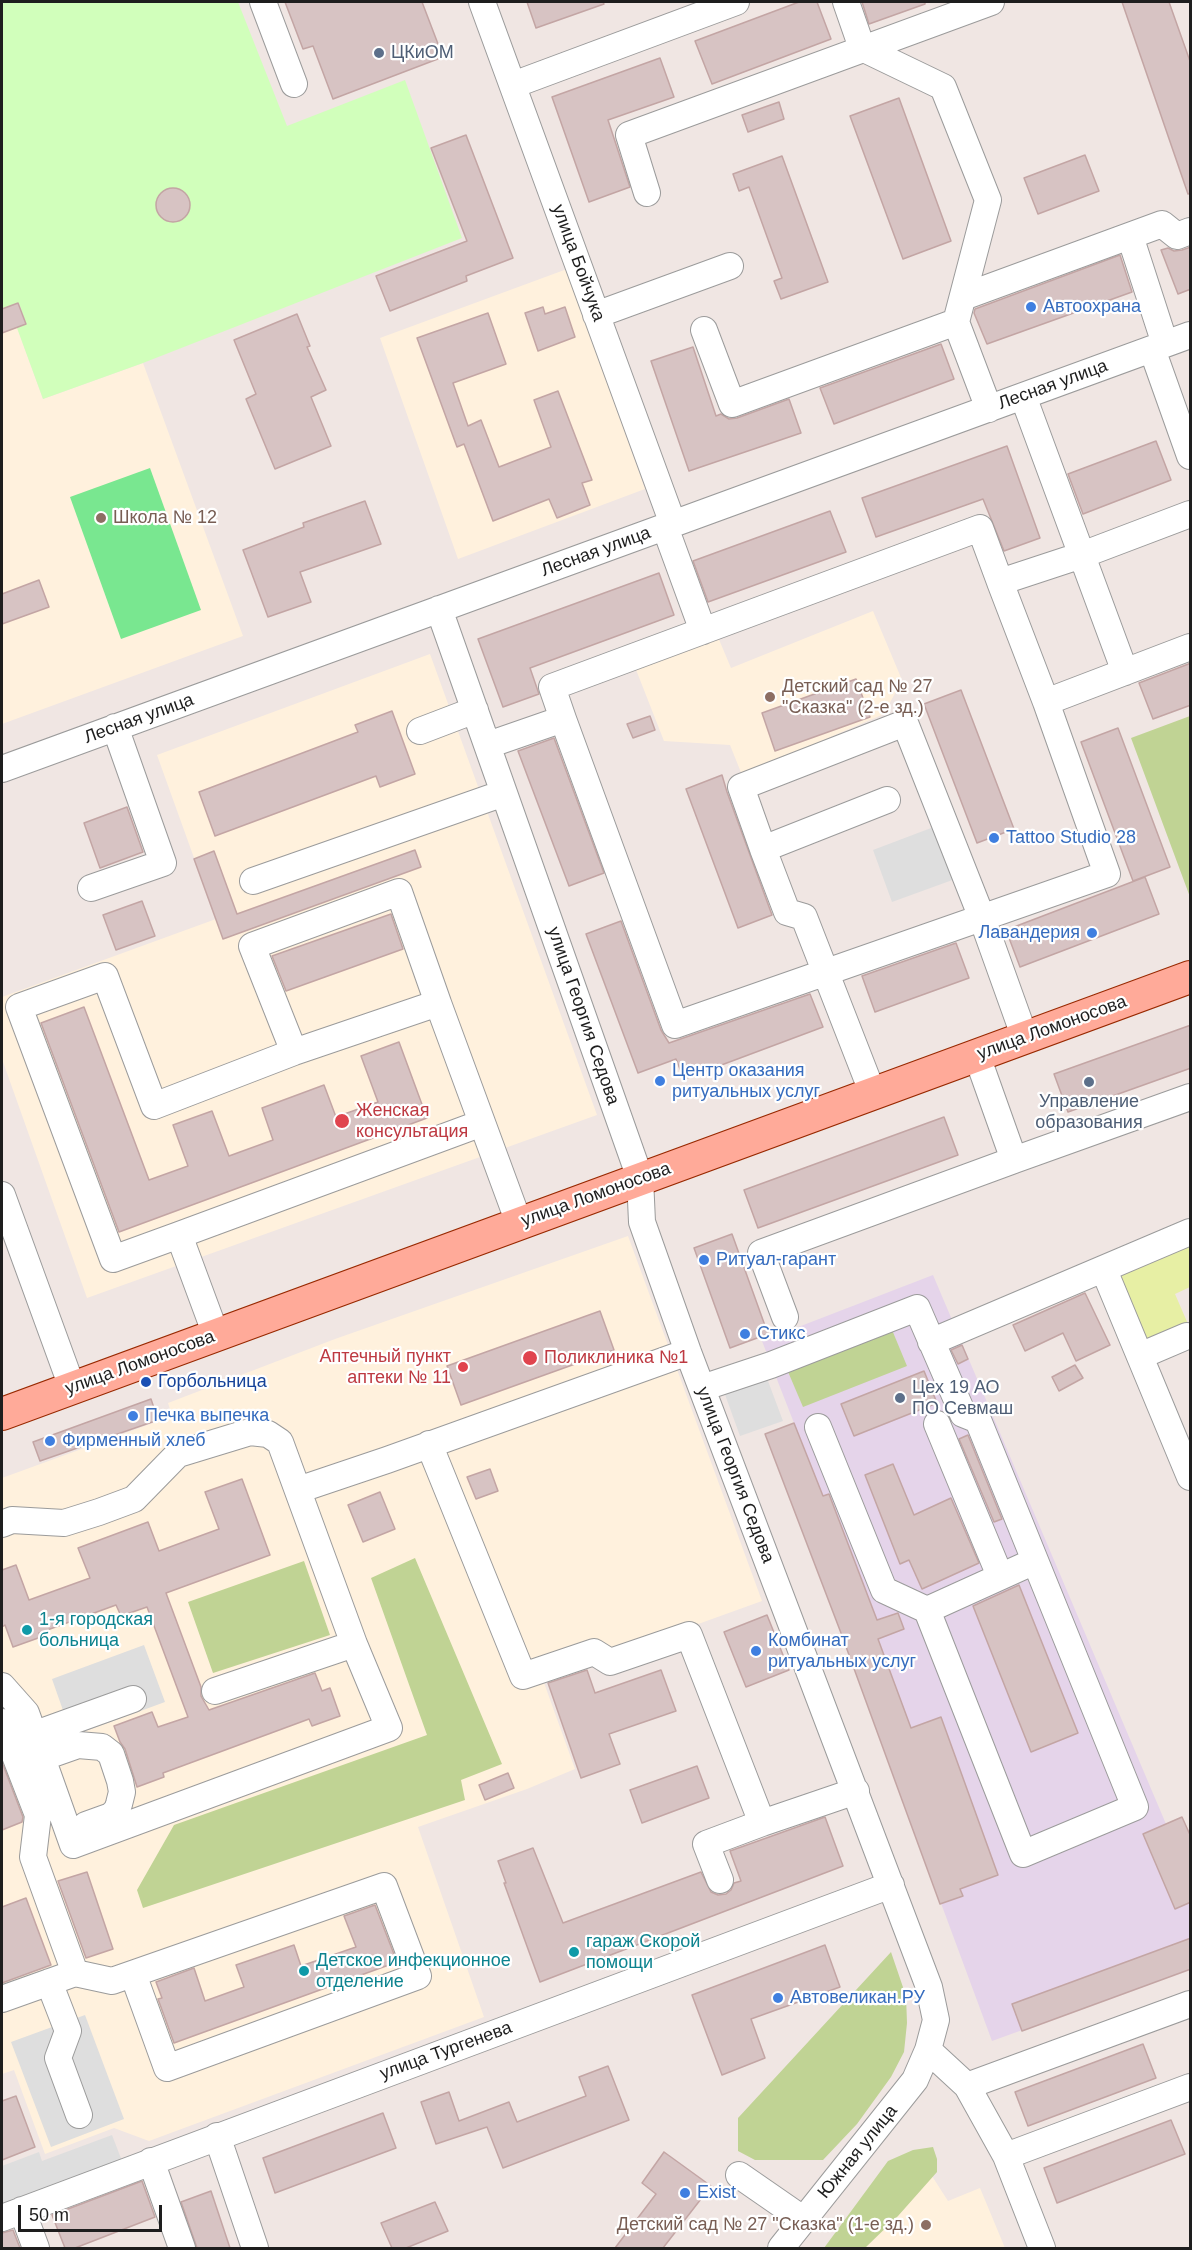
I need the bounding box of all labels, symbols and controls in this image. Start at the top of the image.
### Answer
place label: ЦКиОМ [391,42,454,64]
marker: ЦКиОМ [372,46,386,60]
street label: улица Бойчука [547,202,609,324]
place label: Автоохрана [1043,296,1141,318]
marker: Автоохрана [1024,300,1038,314]
street label: Лесная улица [995,355,1111,415]
place label: Школа № 12 [113,507,217,529]
marker: Школа № 12 [94,511,108,525]
street label: Лесная улица [538,522,654,582]
place label: Детский сад № 27 "Сказка" (2-е зд.) [782,676,932,718]
street label: Лесная улица [81,689,197,749]
marker: Детский сад № 27 "Сказка" (2-е зд.) [763,690,777,704]
place label: Tattoo Studio 28 [1006,827,1136,849]
marker: Tattoo Studio 28 [987,831,1001,845]
place label: Лавандерия [979,922,1080,944]
street label: улица Георгия Седова [542,924,624,1108]
marker: Лавандерия [1085,926,1099,940]
street label: улица Ломоносова [974,991,1130,1065]
place label: Центр оказания ритуальных услуг [672,1060,820,1102]
marker: Центр оказания ритуальных услуг [653,1074,667,1088]
marker: Управление образования [1082,1075,1096,1089]
place label: Управление образования [1035,1091,1143,1134]
place label: Женская консультация [356,1100,468,1142]
marker: Женская консультация [333,1112,351,1130]
street label: улица Ломоносова [518,1158,674,1232]
place label: Ритуал-гарант [716,1249,836,1271]
marker: Ритуал-гарант [697,1253,711,1267]
place label: Стикс [757,1323,805,1345]
street label: улица Ломоносова [62,1326,218,1400]
marker: Стикс [738,1327,752,1341]
place label: Аптечный пункт аптеки № 11 [319,1346,451,1388]
place label: Поликлиника №1 [544,1347,688,1369]
marker: Поликлиника №1 [521,1349,539,1367]
marker: Аптечный пункт аптеки № 11 [456,1360,470,1374]
place label: Горбольница [158,1371,267,1393]
marker: Горбольница [139,1375,153,1389]
place label: Цех 19 АО ПО Севмаш [912,1377,1013,1420]
street label: улица Георгия Седова [691,1384,779,1566]
marker: Цех 19 АО ПО Севмаш [893,1391,907,1405]
place label: Печка выпечка [145,1405,269,1427]
marker: Печка выпечка [126,1409,140,1423]
place label: Фирменный хлеб [62,1430,206,1452]
marker: Фирменный хлеб [43,1434,57,1448]
place label: 1-я городская больница [39,1609,153,1652]
marker: 1-я городская больница [20,1623,34,1637]
place label: Комбинат ритуальных услуг [768,1630,916,1672]
marker: Комбинат ритуальных услуг [749,1644,763,1658]
place label: гараж Скорой помощи [586,1931,700,1974]
marker: гараж Скорой помощи [567,1945,581,1959]
place label: Детское инфекционное отделение [316,1950,511,1992]
marker: Детское инфекционное отделение [297,1964,311,1978]
place label: Автовеликан.РУ [790,1987,925,2009]
marker: Автовеликан.РУ [771,1991,785,2005]
street label: улица Тургенева [377,2017,515,2085]
street label: Южная улица [814,2101,902,2203]
place label: Exist [697,2182,736,2204]
marker: Exist [678,2186,692,2200]
scale bar [21,2193,165,2231]
text: 50 m [29,2205,69,2225]
place label: Детский сад № 27 "Сказка" (1-е зд.) [617,2214,914,2236]
marker: Детский сад № 27 "Сказка" (1-е зд.) [919,2218,933,2232]

